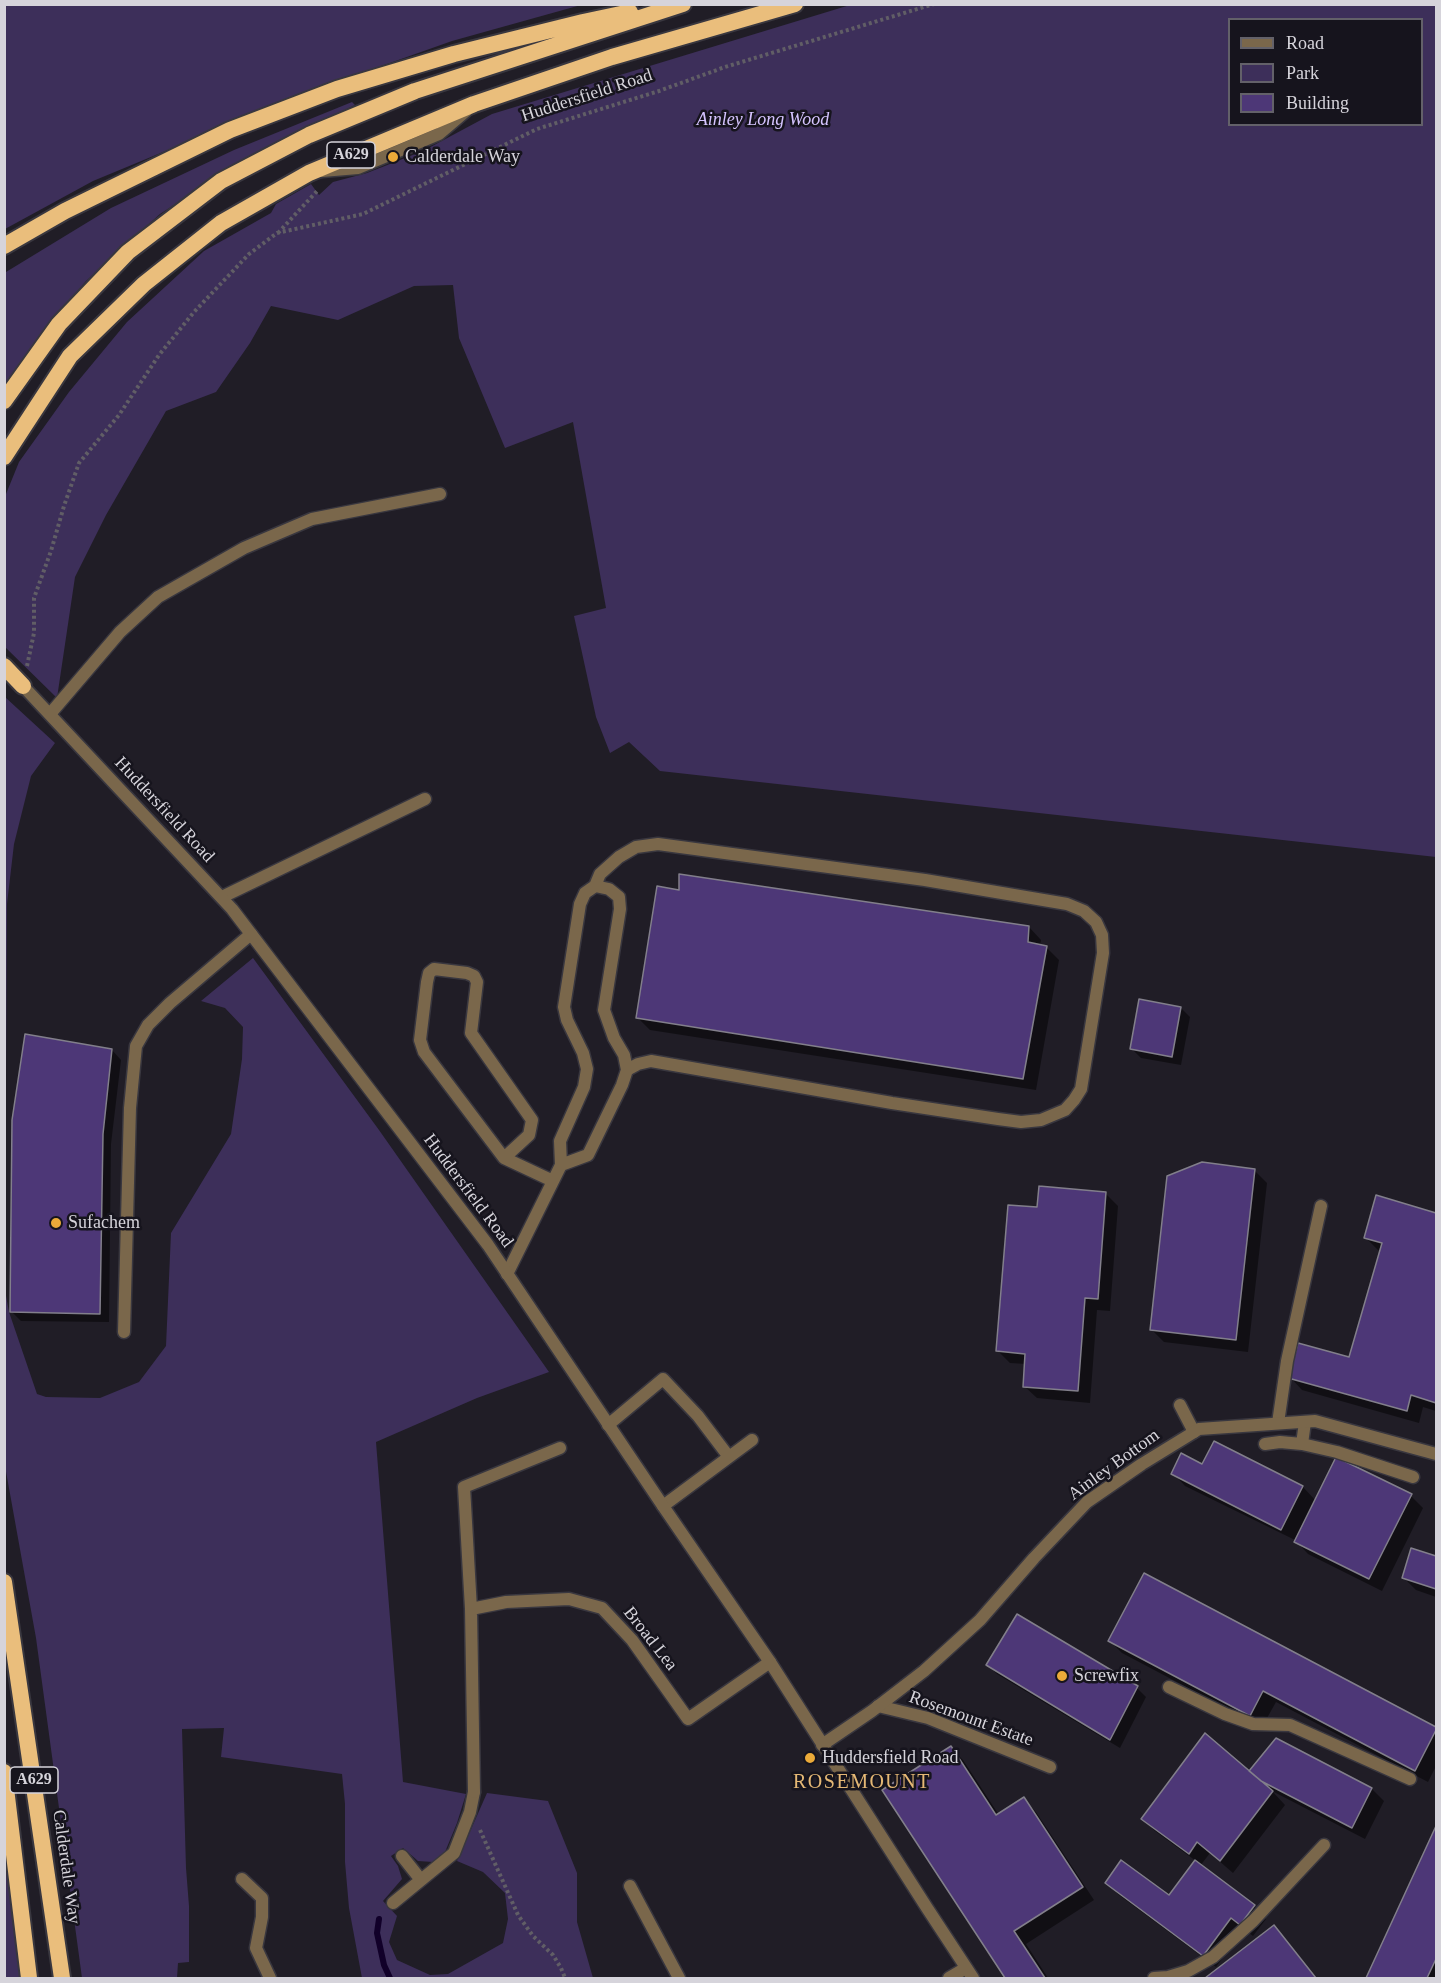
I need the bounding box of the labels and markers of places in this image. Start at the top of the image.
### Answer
place label: Calderdale Way [405,146,520,168]
marker: Calderdale Way [386,150,400,164]
place label: Sufachem [68,1212,140,1234]
marker: Sufachem [49,1216,63,1230]
place label: Screwfix [1074,1665,1139,1687]
marker: Screwfix [1055,1669,1069,1683]
place label: Huddersfield Road [822,1747,958,1769]
marker: Huddersfield Road [803,1751,817,1765]

